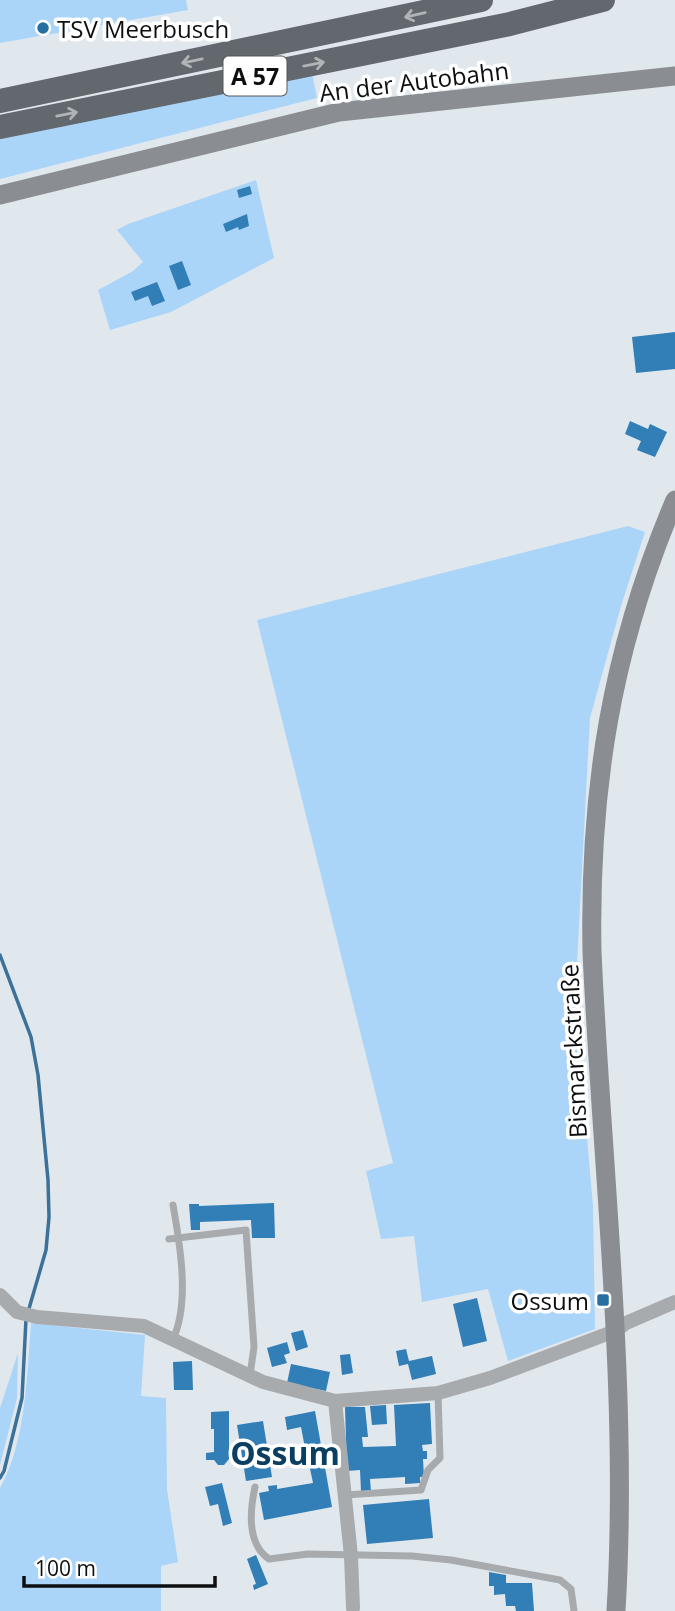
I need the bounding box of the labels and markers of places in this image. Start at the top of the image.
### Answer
place label: TSV Meerbusch [57,12,229,45]
marker: TSV Meerbusch [35,20,51,36]
place label: Ossum [511,1284,589,1317]
marker: Ossum [595,1292,611,1308]

